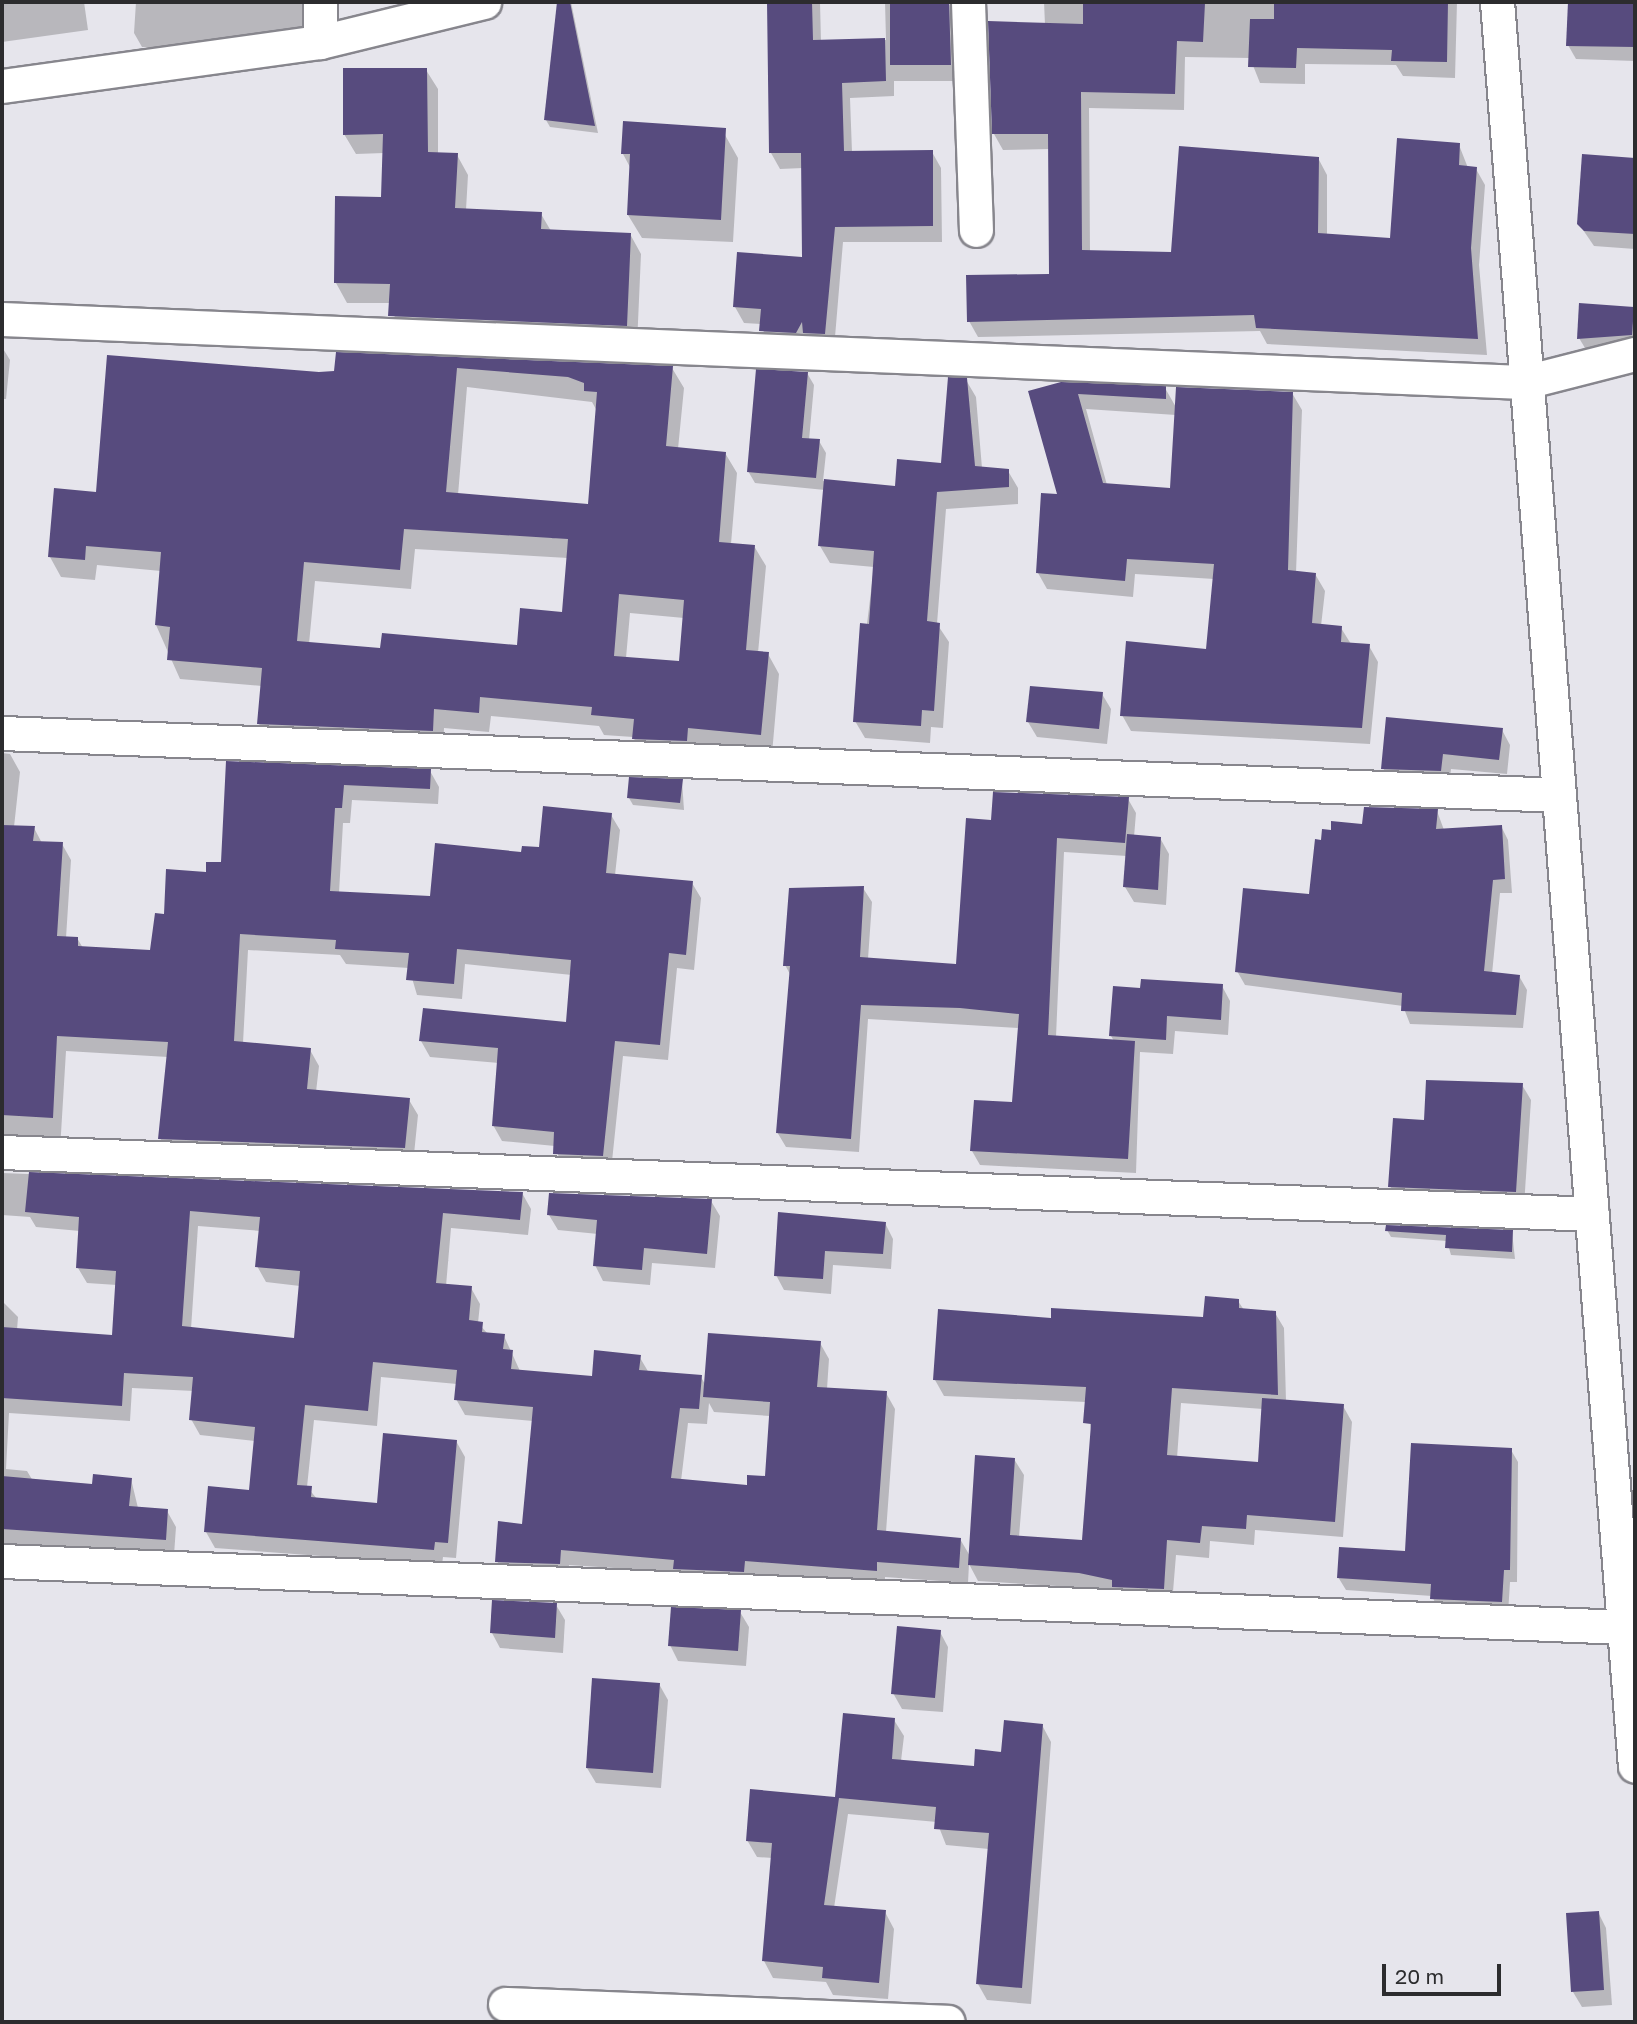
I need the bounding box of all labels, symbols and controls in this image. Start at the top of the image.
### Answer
scale bar [1385,1951,1504,1995]
text: 20 m [1395,1963,1444,1989]

